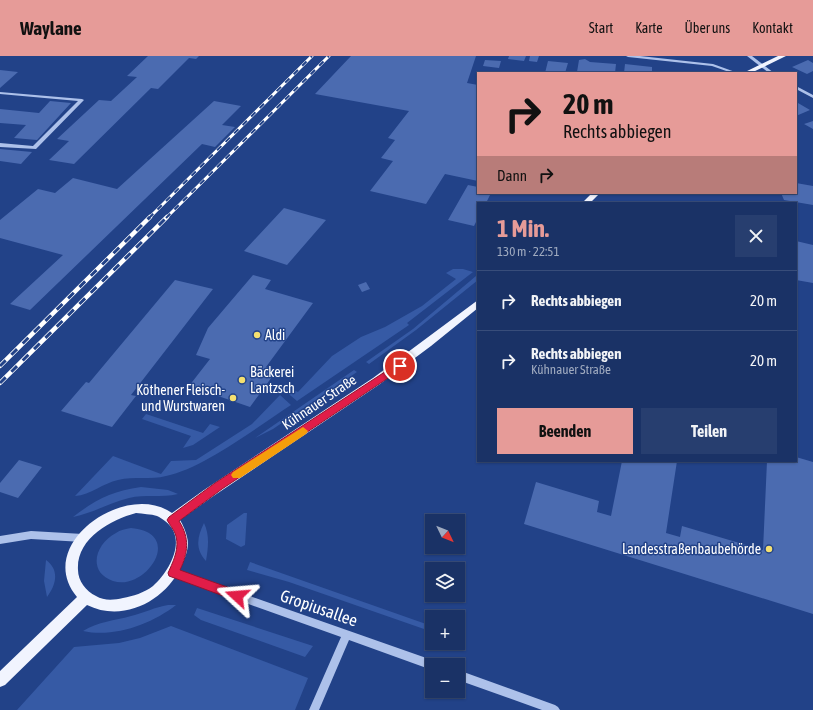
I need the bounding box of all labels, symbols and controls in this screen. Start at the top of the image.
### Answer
text: Waylane [20,17,82,39]
text: Start [589,20,613,36]
text: Karte [635,20,663,36]
text: Über uns [685,20,730,36]
text: Kontakt [752,20,793,36]
icon: right [497,88,549,140]
text: 20 m [563,88,613,120]
text: Rechts abbiegen [563,121,672,142]
icon: right [535,164,557,186]
text: Dann [497,167,527,184]
text: 1 Min. [497,215,549,242]
button: close [735,215,777,257]
text: 130 m · 22:51 [497,244,560,259]
icon: right [497,290,519,312]
text: Rechts abbiegen [531,292,621,309]
text: 20 m [750,292,777,309]
place label: Aldi [265,327,285,343]
marker: Aldi [252,330,262,340]
text: Rechts abbiegen [531,345,621,362]
pin [383,349,417,383]
icon: right [497,350,519,372]
text: 20 m [750,352,777,369]
icon: arrive [389,355,411,377]
text: Kühnauer Straße [531,362,611,377]
place label: Bäckerei Lantzsch [250,364,295,396]
street label: Kühnauer Straße [279,371,359,433]
marker: Bäckerei Lantzsch [237,375,247,385]
place label: Köthener Fleisch- und Wurstwaren [136,382,225,414]
marker: Köthener Fleisch- und Wurstwaren [228,393,238,403]
button: Beenden [497,408,633,454]
button: Teilen [641,408,777,454]
north arrow [425,514,465,554]
map controls [425,514,465,698]
place label: Landesstraßenbaubehörde [622,541,761,557]
marker: Landesstraßenbaubehörde [764,544,774,554]
button: layers [425,562,465,602]
position arrow [216,575,258,617]
street label: Gropiusallee [278,585,360,631]
button: + [425,610,465,650]
button: − [425,658,465,698]

